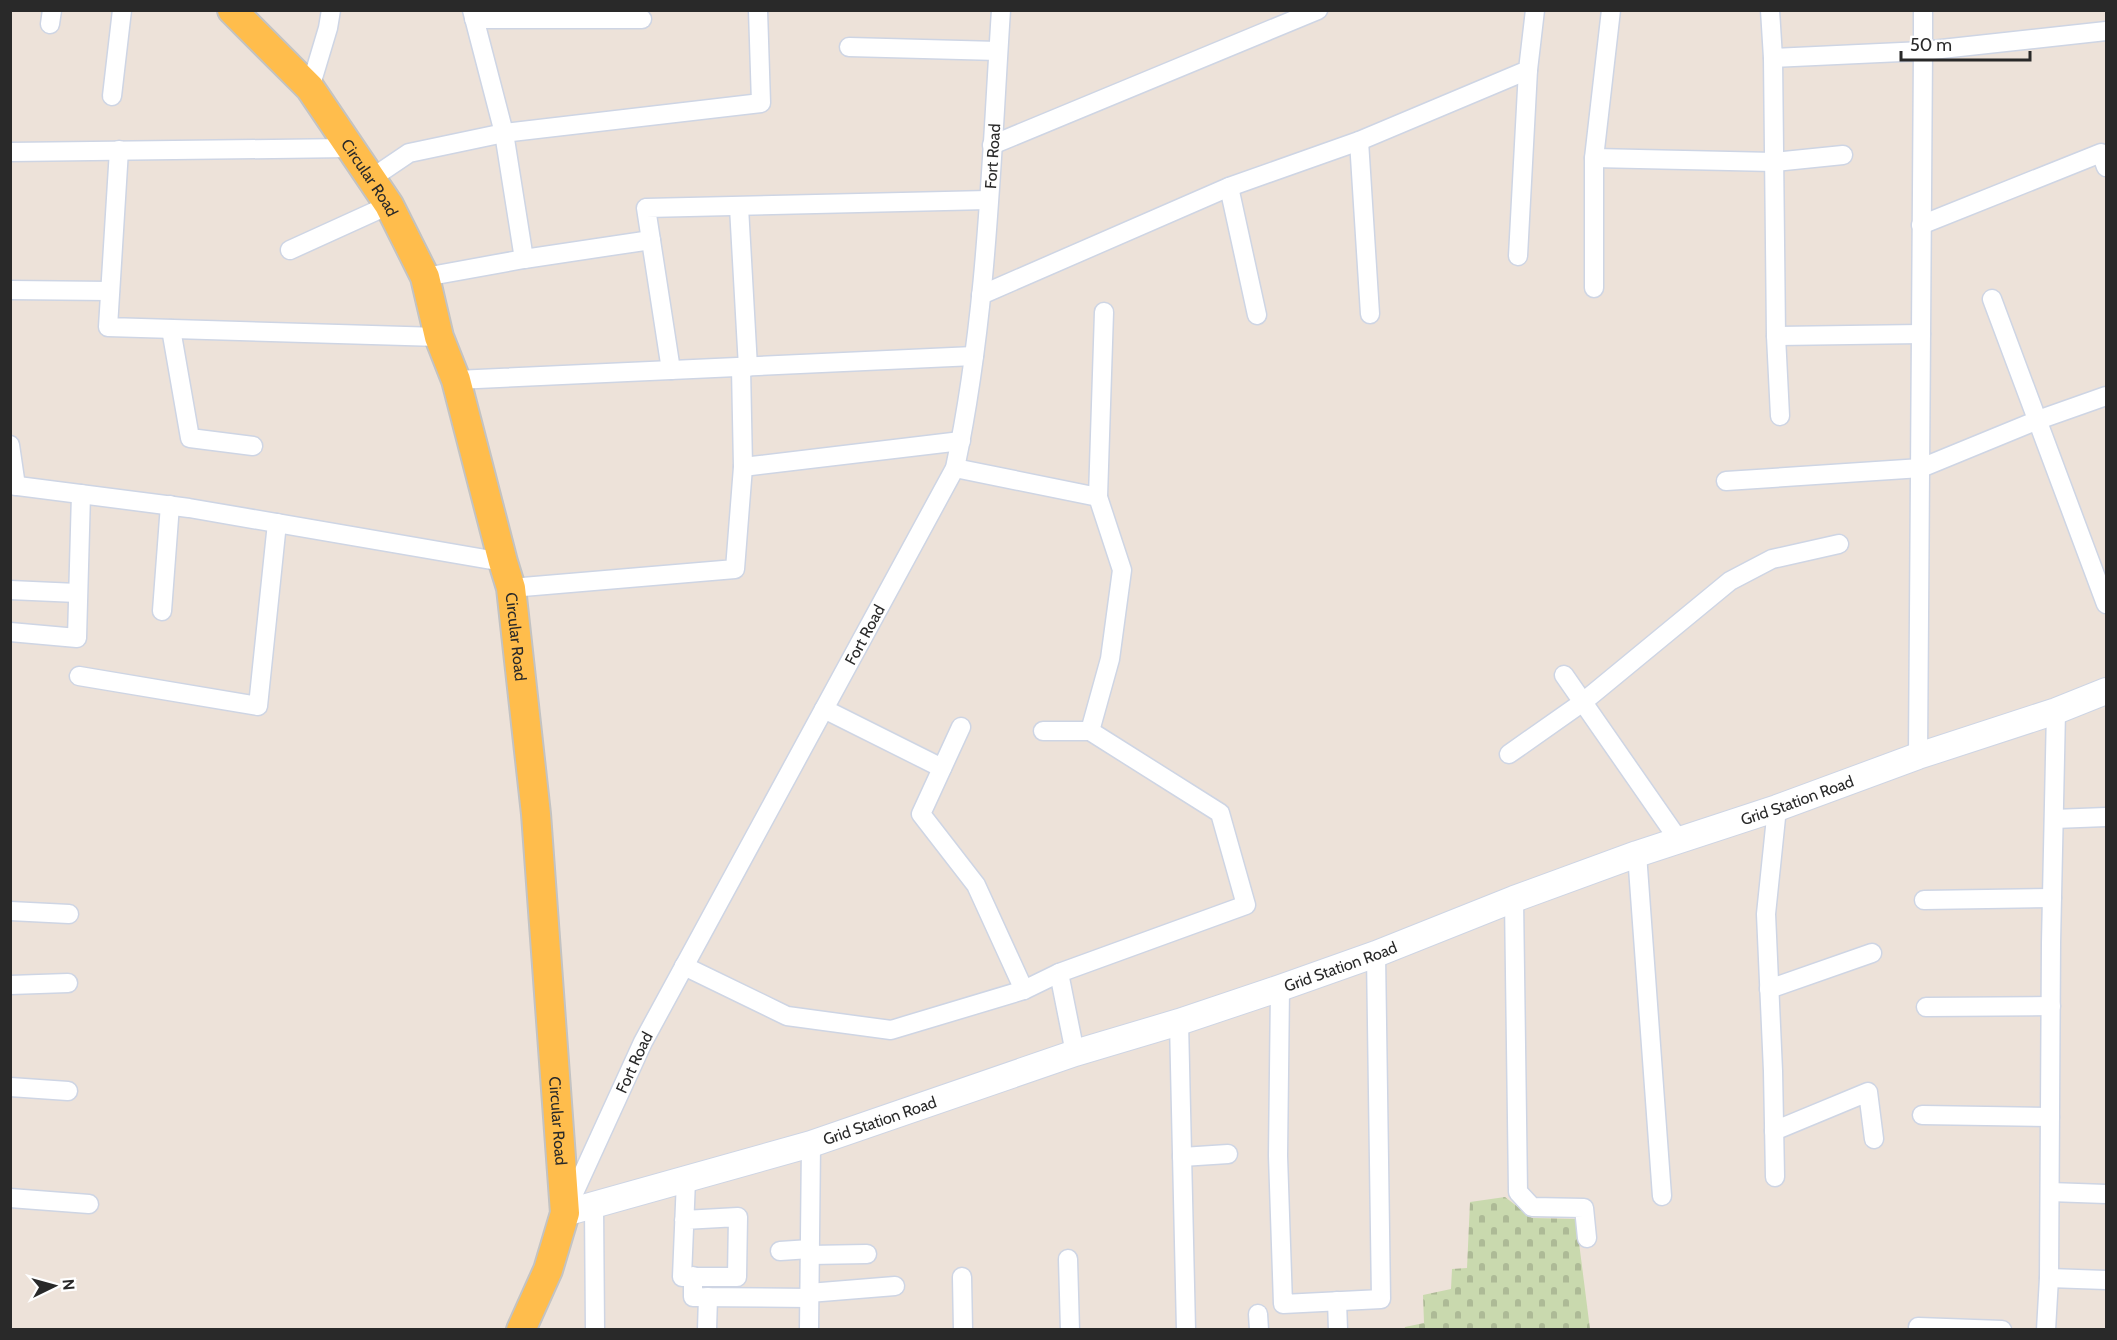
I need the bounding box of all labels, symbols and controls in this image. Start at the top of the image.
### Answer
scale bar [1901,24,2030,62]
text: 50 m [1910,34,1952,56]
street label: Fort Road [981,123,1004,189]
street label: Circular Road [337,135,402,219]
street label: Circular Road [502,591,531,682]
street label: Fort Road [840,601,888,668]
street label: Grid Station Road [1738,771,1856,829]
street label: Grid Station Road [1281,937,1400,995]
street label: Fort Road [611,1028,656,1096]
street label: Circular Road [546,1076,571,1166]
street label: Grid Station Road [820,1092,939,1149]
north arrow [24,1256,84,1316]
text: N [58,1278,78,1291]

